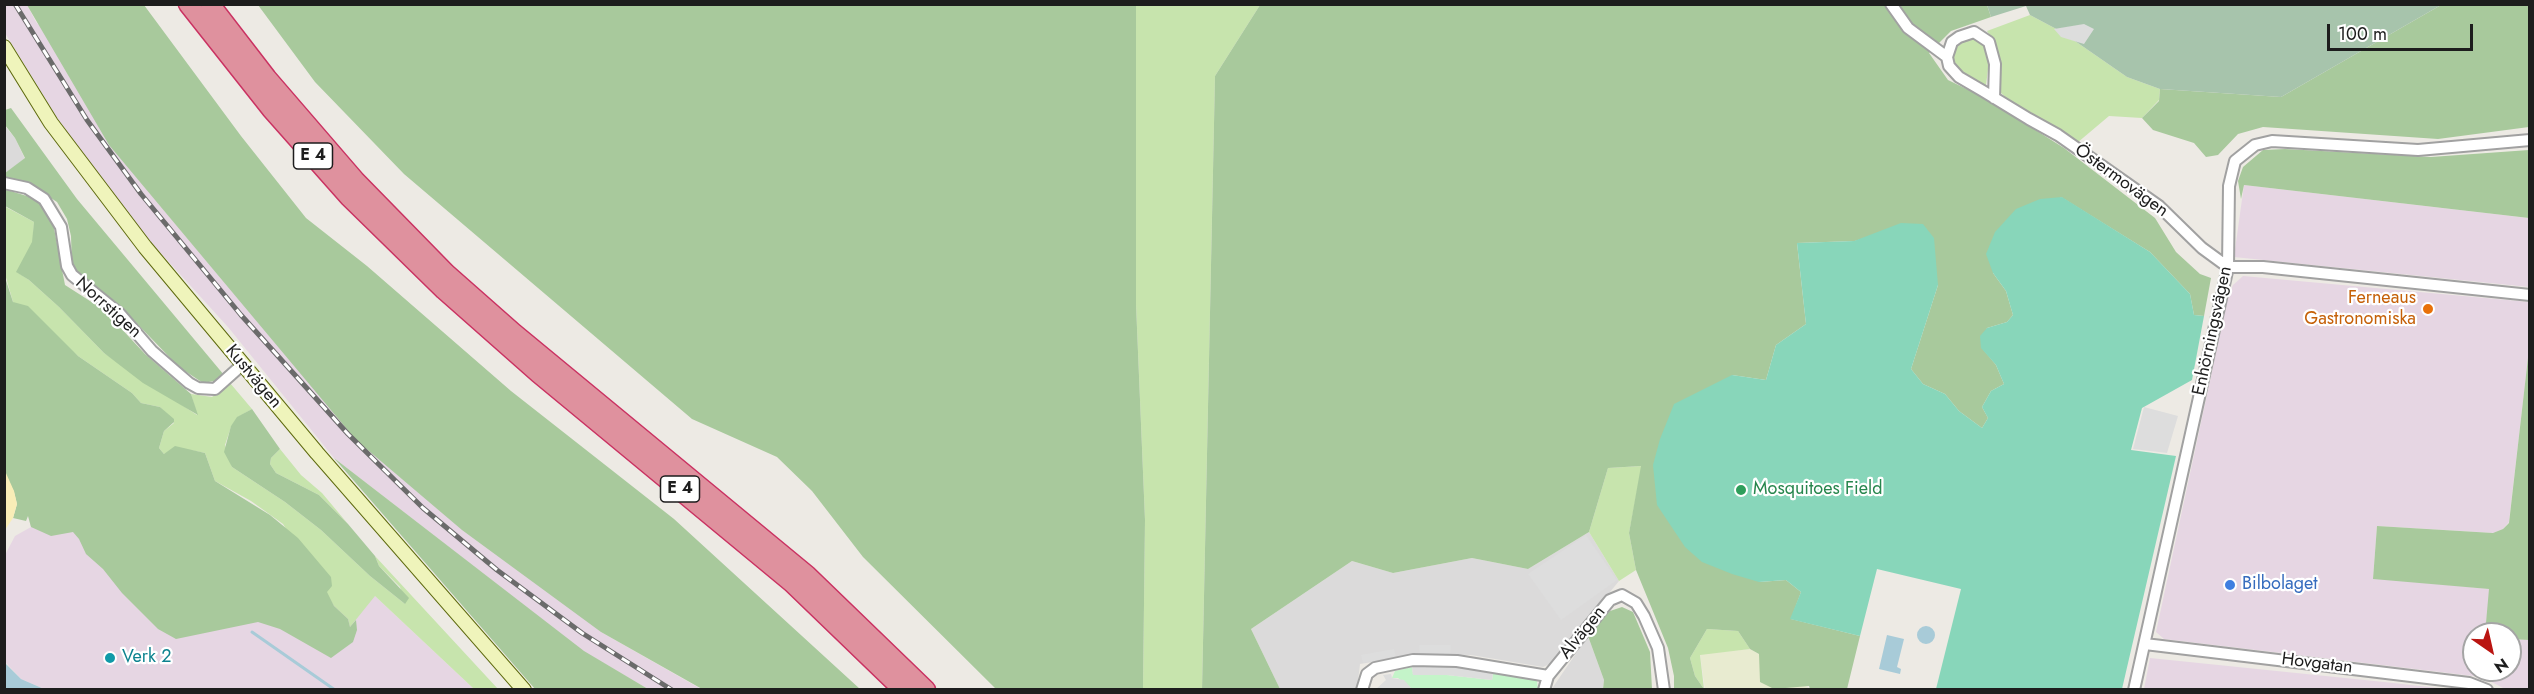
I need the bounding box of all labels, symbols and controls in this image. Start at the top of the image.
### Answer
scale bar [2330,12,2476,50]
text: 100 m [2338,21,2387,47]
street label: Östermovägen [2070,140,2172,222]
road number: E 4 [294,143,332,169]
street label: Enhörningsvägen [2189,264,2237,398]
street label: Norrstigen [71,273,145,343]
place label: Ferneaus Gastronomiska [2304,288,2416,330]
marker: Ferneaus Gastronomiska [2421,302,2435,316]
street label: Kustvägen [220,341,286,413]
road number: E 4 [660,476,700,502]
place label: Mosquitoes Field [1753,479,1882,501]
marker: Mosquitoes Field [1734,483,1748,497]
place label: Bilbolaget [2242,574,2318,596]
marker: Bilbolaget [2223,578,2237,592]
street label: Alvägen [1555,602,1611,664]
north arrow [2462,622,2522,682]
place label: Verk 2 [122,647,171,669]
street label: Hovgatan [2280,649,2354,679]
marker: Verk 2 [103,651,117,665]
text: N [2490,653,2513,679]

